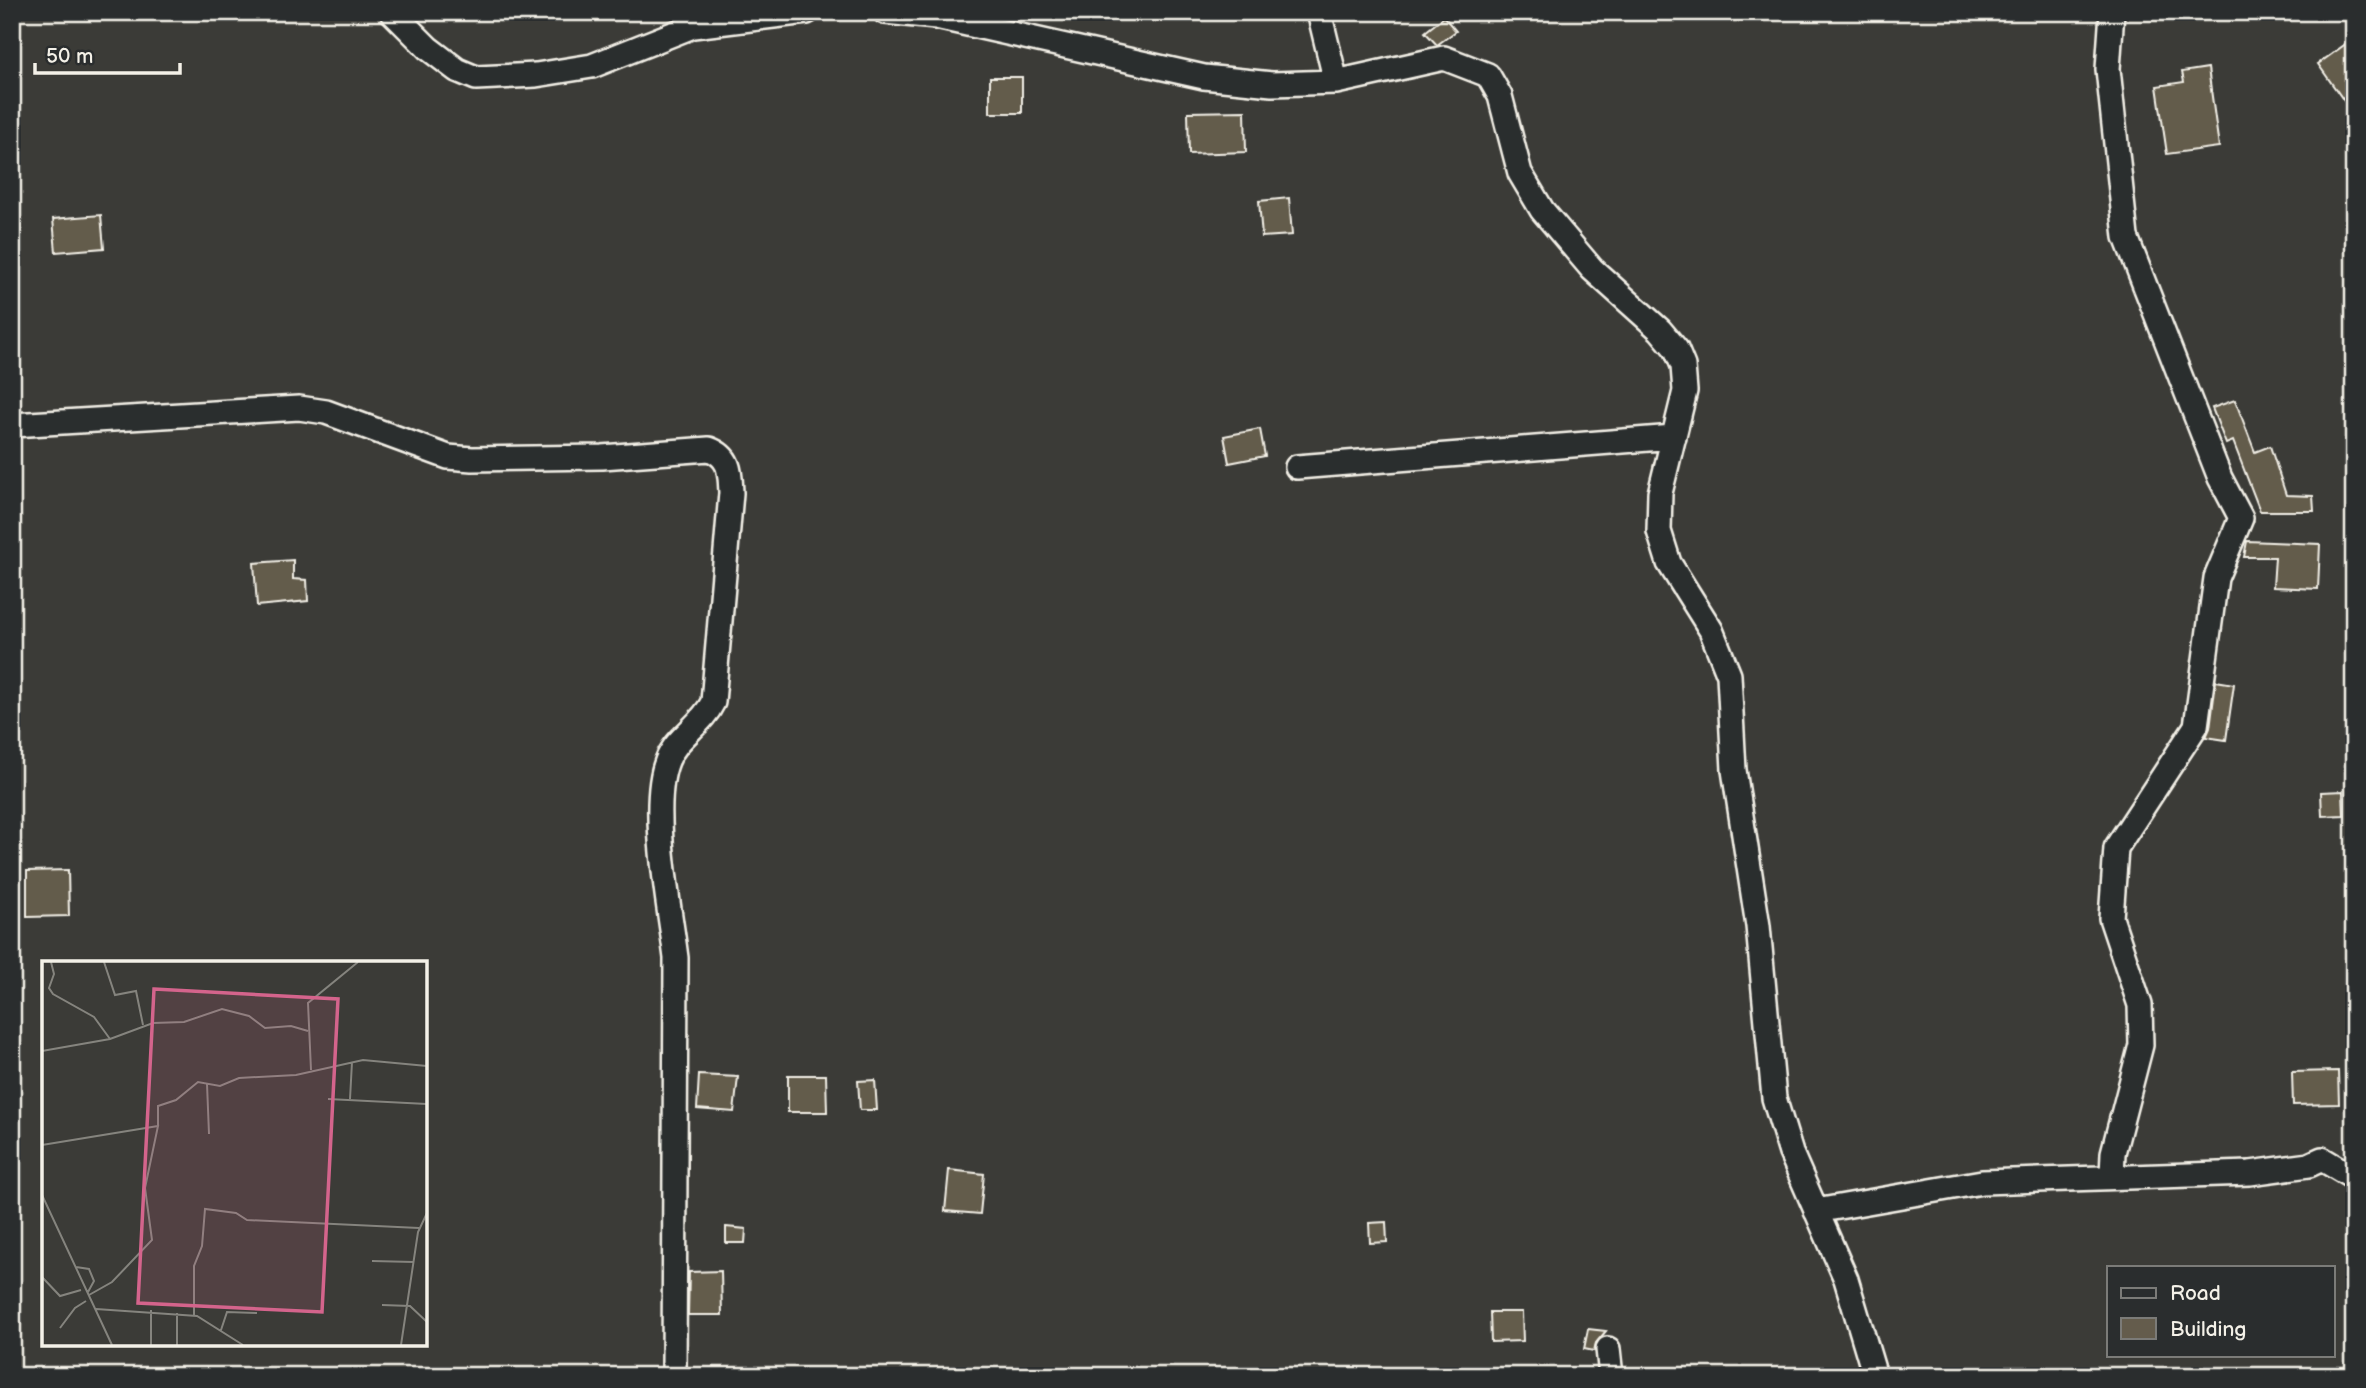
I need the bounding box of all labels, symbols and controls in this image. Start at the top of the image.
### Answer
scale bar [35,32,180,76]
text: 50 m [46,44,93,69]
inset map [42,961,427,1346]
legend [2107,1266,2334,1356]
text: Road [2170,1281,2221,1306]
text: Building [2170,1317,2246,1342]

